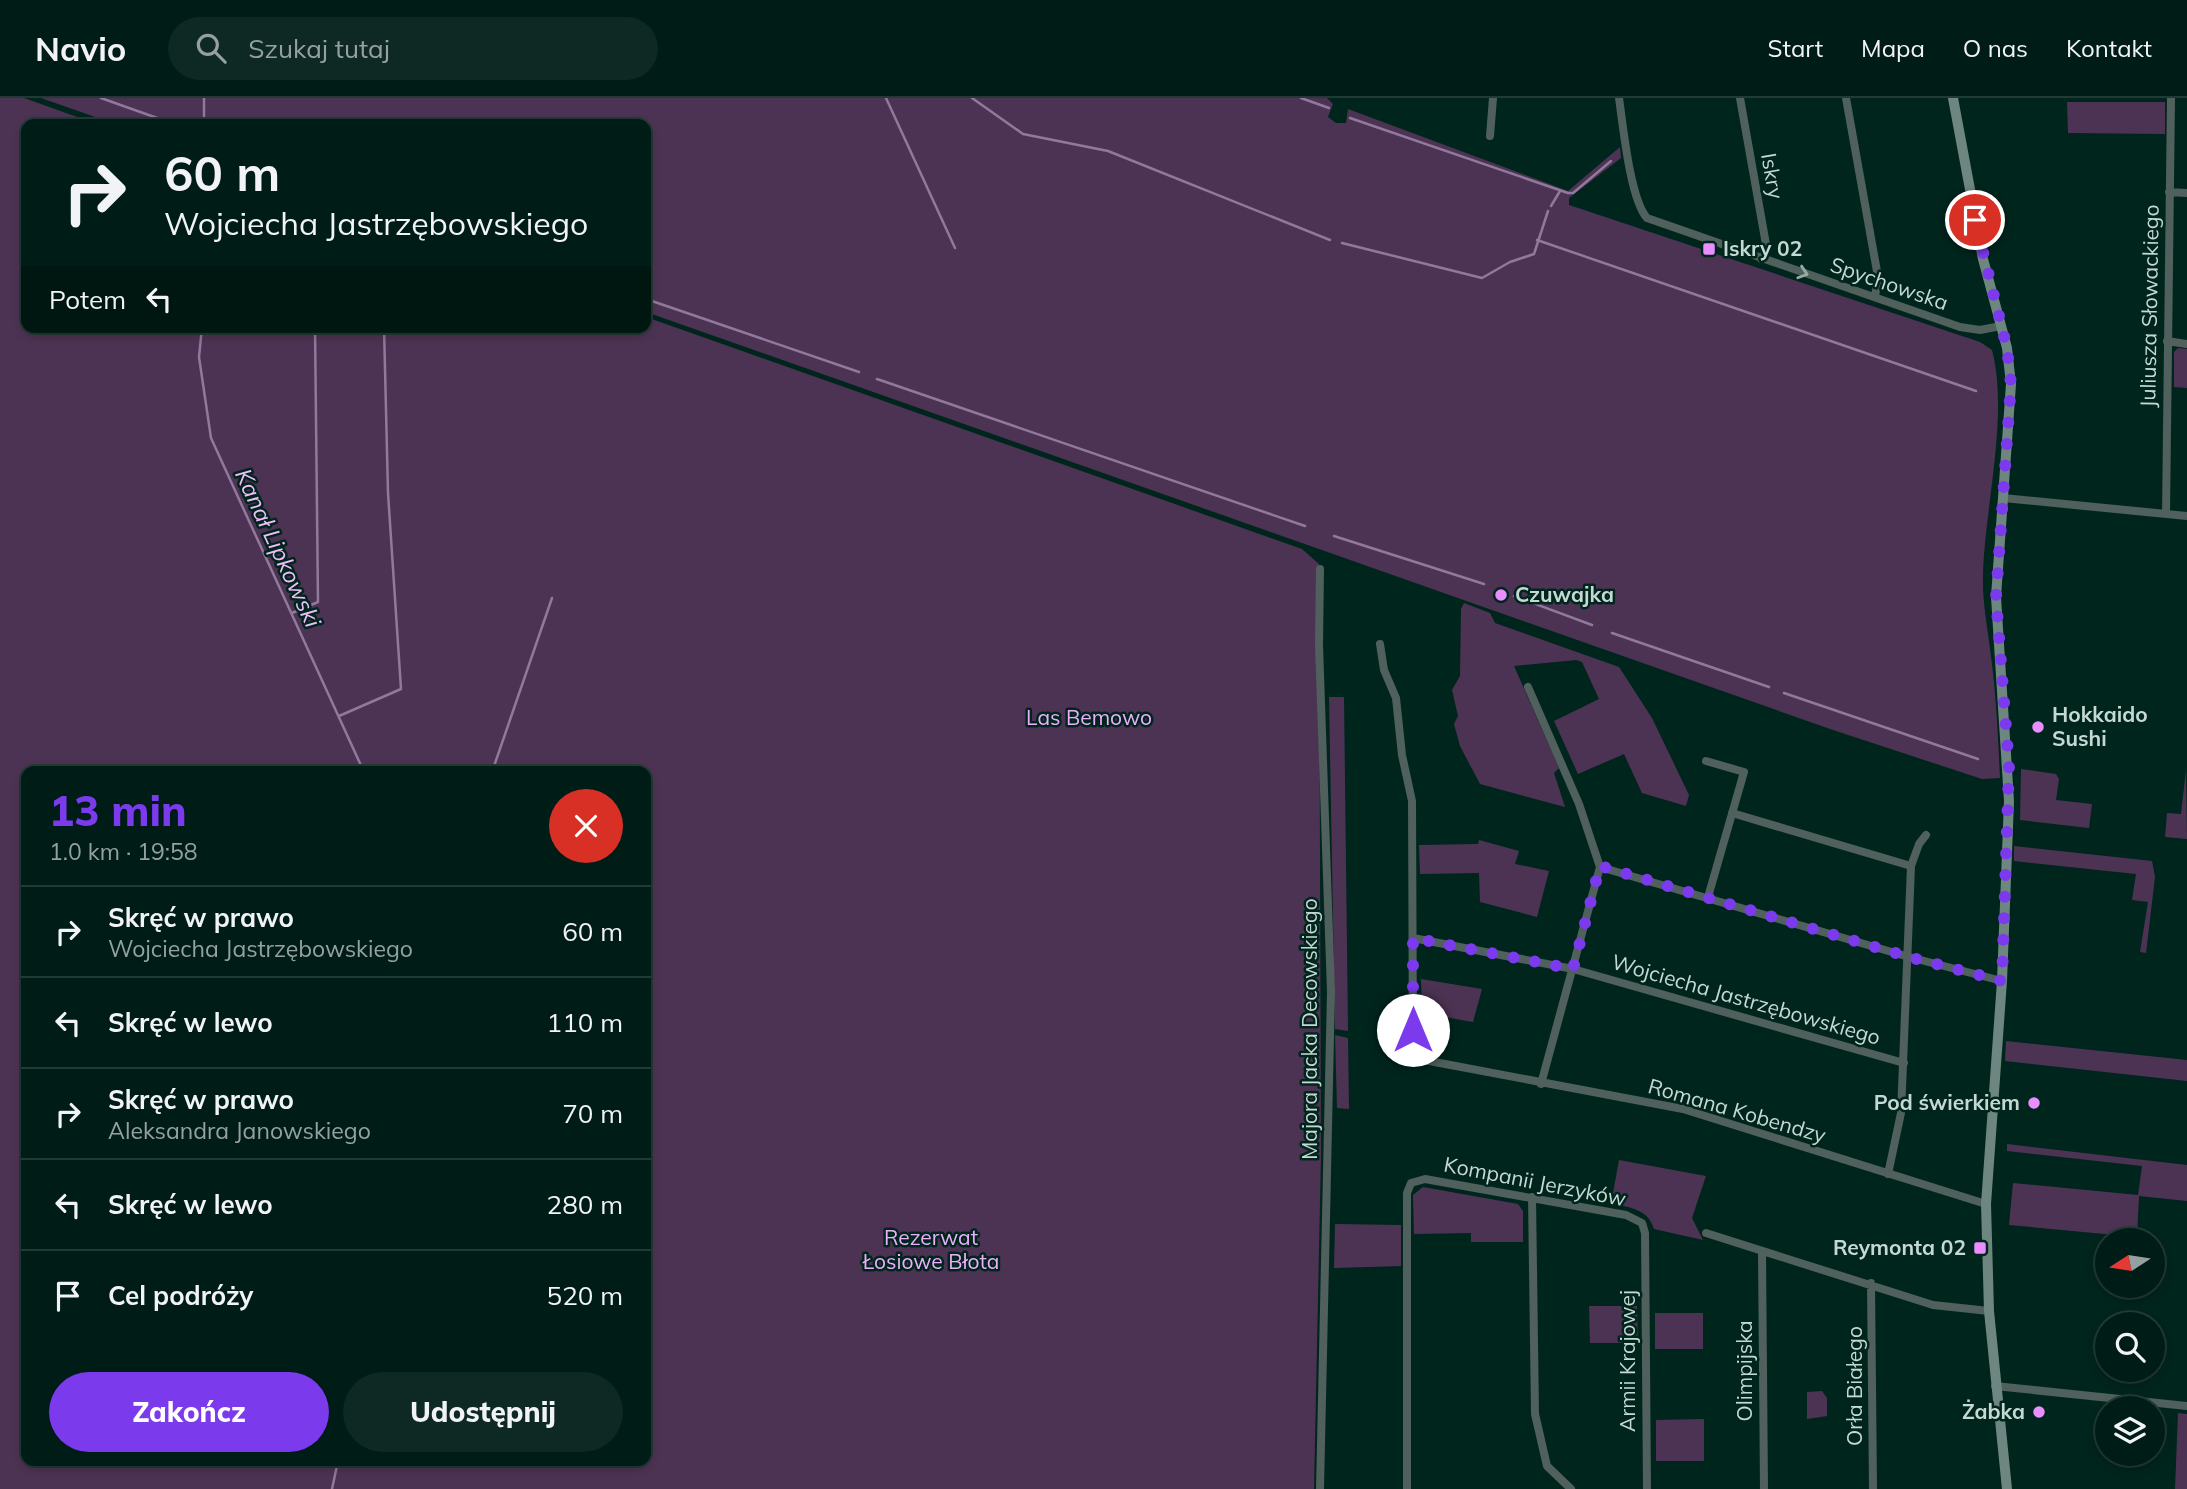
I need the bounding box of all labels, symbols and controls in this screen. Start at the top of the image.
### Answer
search box [168,17,658,80]
text: Navio [35,28,126,69]
icon: search [192,29,230,67]
text: Szukaj tutaj [248,32,390,65]
text: Start [1768,33,1823,63]
text: Mapa [1861,33,1925,63]
text: O nas [1963,33,2028,63]
text: Kontakt [2066,33,2152,63]
text: 60 m [164,142,280,203]
icon: right [49,147,140,238]
street label: Iskry [1756,151,1790,201]
pin [1945,190,2005,250]
icon: arrive [1956,201,1994,239]
text: Wojciecha Jastrzębowskiego [164,203,588,243]
street label: Juliusza Słowackiego [2134,204,2164,408]
place label: Iskry 02 [1723,235,1802,261]
marker: Iskry 02 [1701,241,1717,257]
street label: Spychowska [1827,251,1952,315]
one-way arrow [1797,265,1809,279]
icon: left [140,280,178,318]
text: Potem [49,283,126,316]
water label: Kanał Lipkowski [229,464,328,632]
place label: Czuwajka [1515,581,1614,607]
marker: Czuwajka [1493,587,1509,603]
place label: Hokkaido Sushi [2052,701,2148,751]
park label: Las Bemowo [1026,704,1152,730]
marker: Hokkaido Sushi [2030,719,2046,735]
text: 13 min [49,784,187,837]
button: close [549,789,623,863]
text: 1.0 km · 19:58 [49,837,198,866]
street label: Majora Jacka Decowskiego [1296,898,1322,1160]
text: Skręć w prawo [108,901,294,934]
icon: right [49,913,87,951]
text: 60 m [562,915,623,948]
text: Wojciecha Jastrzębowskiego [108,934,413,963]
street label: Wojciecha Jastrzębowskiego [1609,948,1884,1050]
position arrow [1376,993,1450,1067]
icon: left [49,1004,87,1042]
text: Skręć w lewo [108,1006,273,1039]
text: 110 m [547,1006,623,1039]
street label: Romana Kobendzy [1645,1072,1829,1148]
text: Skręć w prawo [108,1083,294,1116]
place label: Pod świerkiem [1874,1089,2020,1115]
icon: right [49,1095,87,1133]
marker: Pod świerkiem [2026,1095,2042,1111]
text: 70 m [562,1097,623,1130]
text: Aleksandra Janowskiego [108,1116,371,1145]
street label: Kompanii Jerzyków [1442,1151,1628,1211]
icon: left [49,1186,87,1224]
text: Skręć w lewo [108,1188,273,1221]
text: 280 m [547,1188,623,1221]
park label: Rezerwat Łosiowe Błota [862,1224,999,1274]
north arrow [2095,1228,2165,1298]
map controls [2095,1228,2165,1466]
place label: Reymonta 02 [1833,1234,1966,1260]
marker: Reymonta 02 [1972,1240,1988,1256]
icon: arrive [49,1277,87,1315]
text: Cel podróży [108,1279,253,1312]
text: 520 m [547,1279,623,1312]
street label: Armii Krajowej [1614,1290,1640,1432]
button: search [2095,1312,2165,1382]
street label: Olimpijska [1731,1321,1757,1421]
street label: Orła Białego [1841,1326,1867,1446]
button: Zakończ [49,1372,329,1452]
button: Udostępnij [343,1372,623,1452]
button: layers [2095,1396,2165,1466]
place label: Żabka [1962,1398,2025,1424]
marker: Żabka [2031,1404,2047,1420]

